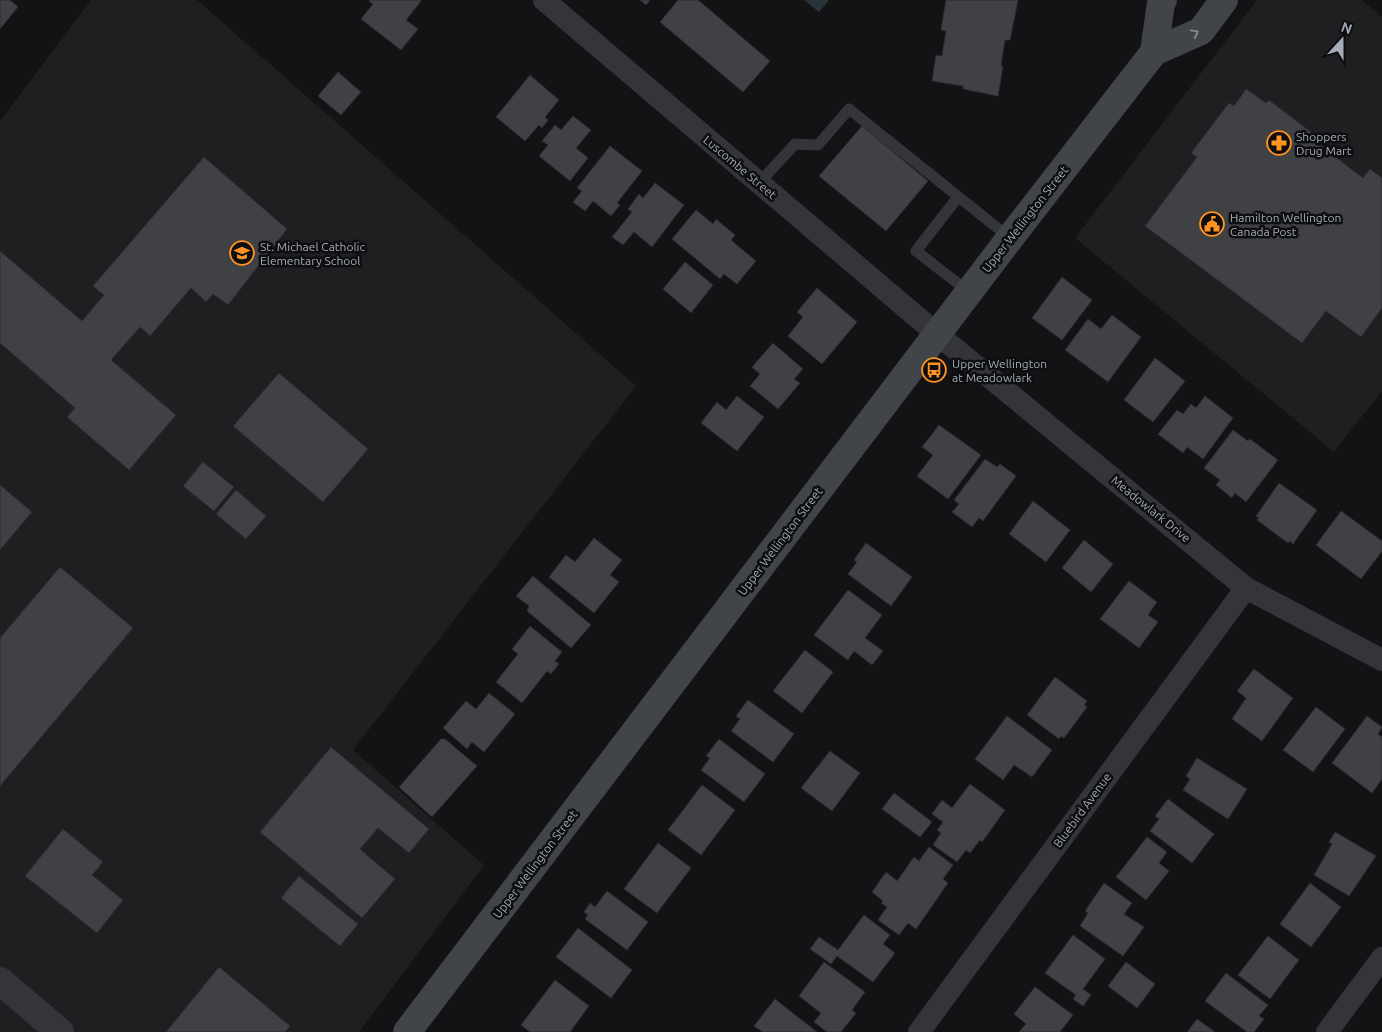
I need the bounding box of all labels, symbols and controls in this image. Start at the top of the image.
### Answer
north arrow [1317,15,1367,65]
text: N [1339,19,1354,37]
one-way arrow [1189,29,1198,39]
pharmacy icon: Shoppers Drug Mart [1266,130,1292,156]
place label: Shoppers Drug Mart [1296,130,1352,157]
street label: Luscombe Street [701,133,779,201]
street label: Upper Wellington Street [979,163,1071,275]
public building icon: Hamilton Wellington Canada Post [1199,211,1225,237]
place label: Hamilton Wellington Canada Post [1230,211,1341,238]
school or university icon: St. Michael Catholic Elementary School [229,240,255,266]
place label: St. Michael Catholic Elementary School [260,240,365,267]
bus stop icon: Upper Wellington at Meadowlark [921,357,947,383]
place label: Upper Wellington at Meadowlark [952,357,1047,384]
street label: Meadowlark Drive [1109,473,1193,545]
street label: Upper Wellington Street [735,484,825,597]
street label: Bluebird Avenue [1051,770,1113,850]
street label: Upper Wellington Street [490,807,580,920]

